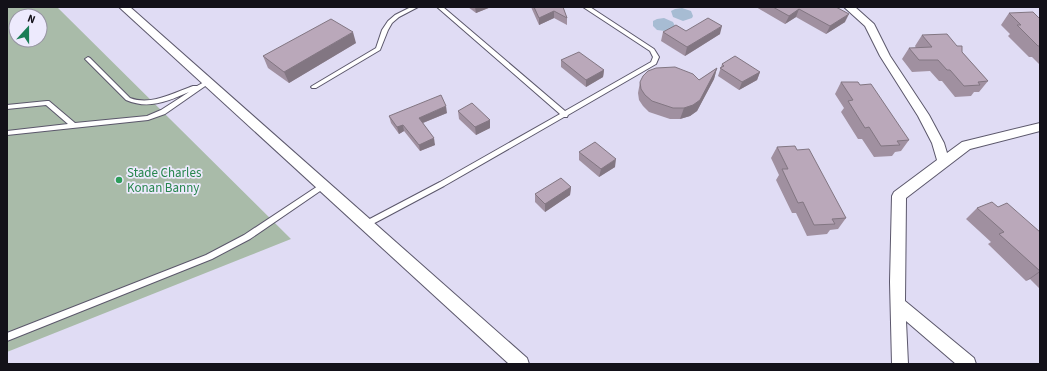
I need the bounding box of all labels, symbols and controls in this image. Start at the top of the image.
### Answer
north arrow [8,8,48,48]
text: N [25,11,38,27]
place label: Stade Charles Konan Banny [127,164,202,197]
marker: Stade Charles Konan Banny [114,175,124,185]

